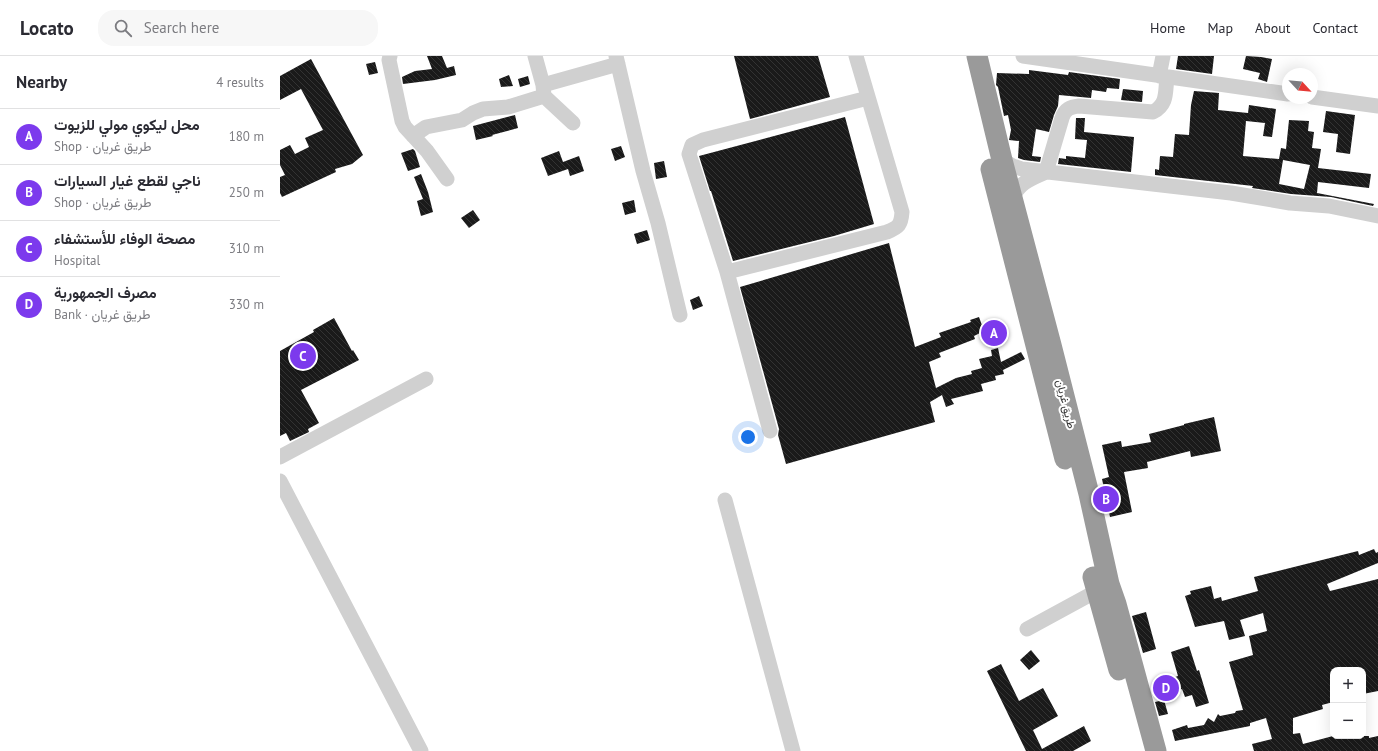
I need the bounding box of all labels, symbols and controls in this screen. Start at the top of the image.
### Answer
search box [98,10,378,46]
text: Locato [20,16,74,40]
icon: search [112,17,134,39]
text: Search here [144,18,219,37]
text: Home [1150,19,1185,37]
text: Map [1207,19,1233,37]
text: About [1255,19,1291,37]
text: Contact [1313,19,1358,37]
north arrow [1282,68,1318,104]
text: Nearby [16,71,67,93]
text: 4 results [216,74,264,91]
text: محل ليكوي مولي للزيوت [54,115,200,134]
text: A [25,128,33,145]
text: 180 m [229,128,264,145]
text: Shop · طريق غريان [54,138,152,155]
text: ناجي لقطع غيار السيارات [54,171,201,190]
text: B [25,184,33,201]
text: 250 m [229,184,264,201]
text: Shop · طريق غريان [54,194,152,211]
text: مصحة الوفاء للأستشفاء [54,229,195,248]
text: C [25,240,33,257]
text: 310 m [229,240,264,257]
text: Hospital [54,252,100,269]
text: مصرف الجمهورية [54,283,157,302]
text: D [25,296,33,313]
text: 330 m [229,296,264,313]
text: Bank · طريق غريان [54,306,151,323]
pin: A [981,318,1007,348]
pin: C [290,341,316,371]
street label: طريق غريان [1053,378,1079,430]
your location [738,427,758,447]
pin: B [1093,484,1119,514]
map controls [1330,667,1366,739]
button: + [1330,667,1366,703]
pin: D [1153,673,1179,703]
button: − [1330,703,1366,739]

